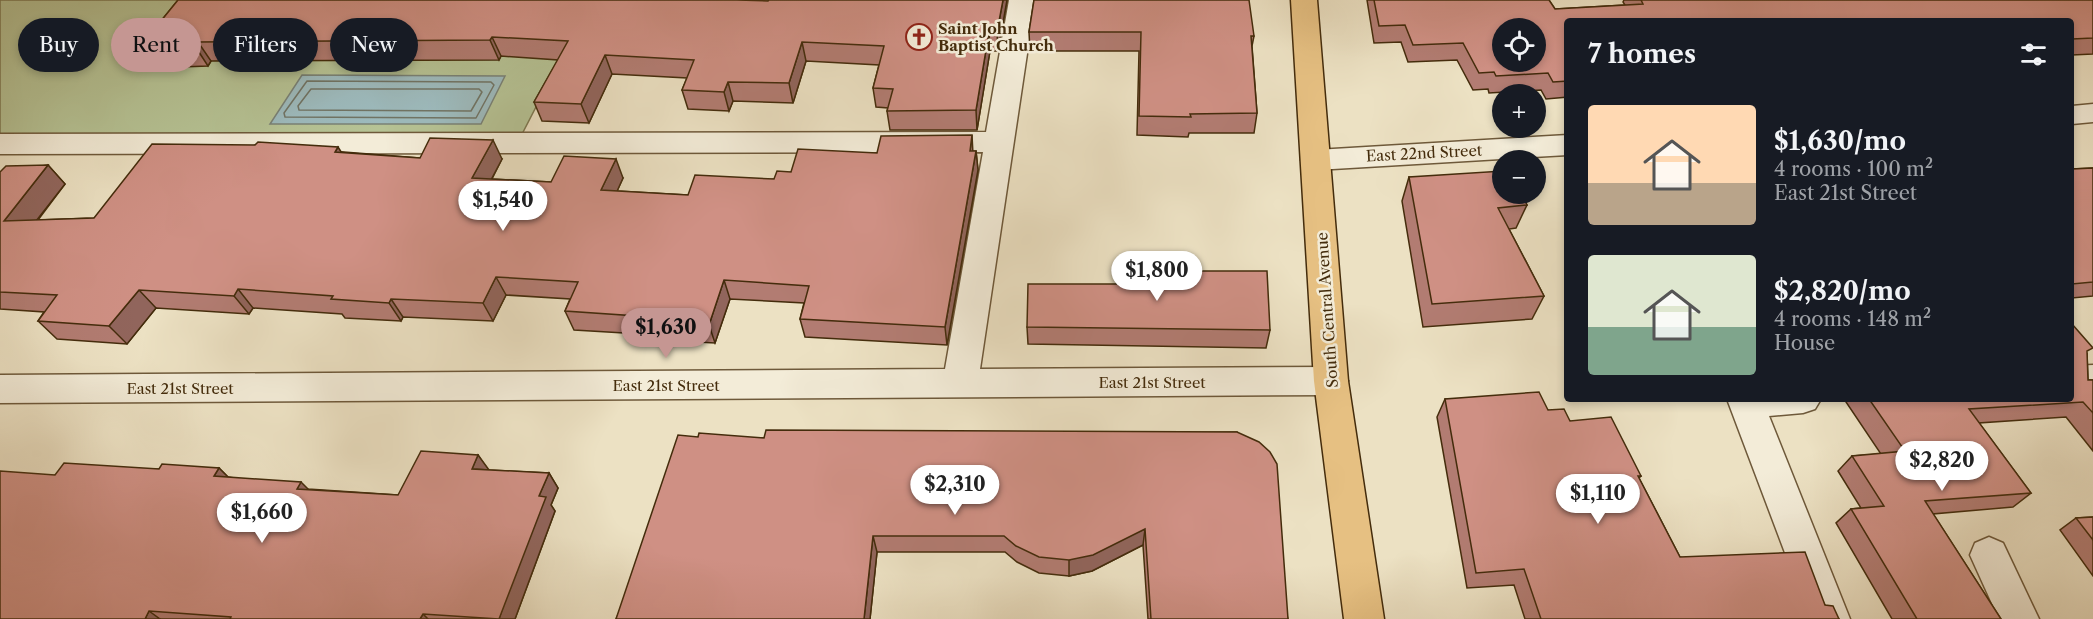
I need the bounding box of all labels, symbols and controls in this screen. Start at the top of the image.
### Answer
chip: Buy [18,18,99,72]
chip: Rent [111,18,201,72]
chip: Filters [213,18,318,72]
chip: New [330,18,418,72]
map controls [1492,18,1546,204]
button: locate [1492,18,1546,72]
place label: Saint John Baptist Church [938,19,1055,55]
church icon: Saint John Baptist Church [904,22,934,52]
text: 7 homes [1588,38,1696,70]
icon: filters [2017,38,2050,71]
button: + [1492,84,1546,138]
text: $1,630/mo [1774,125,1906,157]
icon: home [1636,129,1708,201]
street label: East 22nd Street [1365,140,1483,166]
button: − [1492,150,1546,204]
text: 4 rooms · 100 m² [1774,157,1933,181]
pin: $1,540 [454,181,552,232]
text: East 21st Street [1774,181,1917,205]
text: $1,540 [472,188,534,212]
street label: South Central Avenue [1312,231,1342,389]
pin: $1,800 [1108,251,1206,302]
text: $1,800 [1125,258,1189,282]
text: $2,820/mo [1774,275,1911,307]
icon: home [1636,279,1708,351]
text: 4 rooms · 148 m² [1774,307,1931,331]
pin: $1,630 [617,308,715,359]
text: $1,630 [635,315,697,339]
text: House [1774,331,1835,355]
street label: East 21st Street [1098,373,1206,392]
street label: East 21st Street [612,376,720,395]
street label: East 21st Street [126,379,234,398]
pin: $2,820 [1893,441,1991,492]
text: $2,820 [1909,448,1975,472]
pin: $2,310 [906,465,1004,516]
text: $2,310 [924,472,986,496]
pin: $1,110 [1549,474,1647,525]
text: $1,110 [1570,481,1626,505]
pin: $1,660 [213,493,311,544]
text: $1,660 [231,500,293,524]

